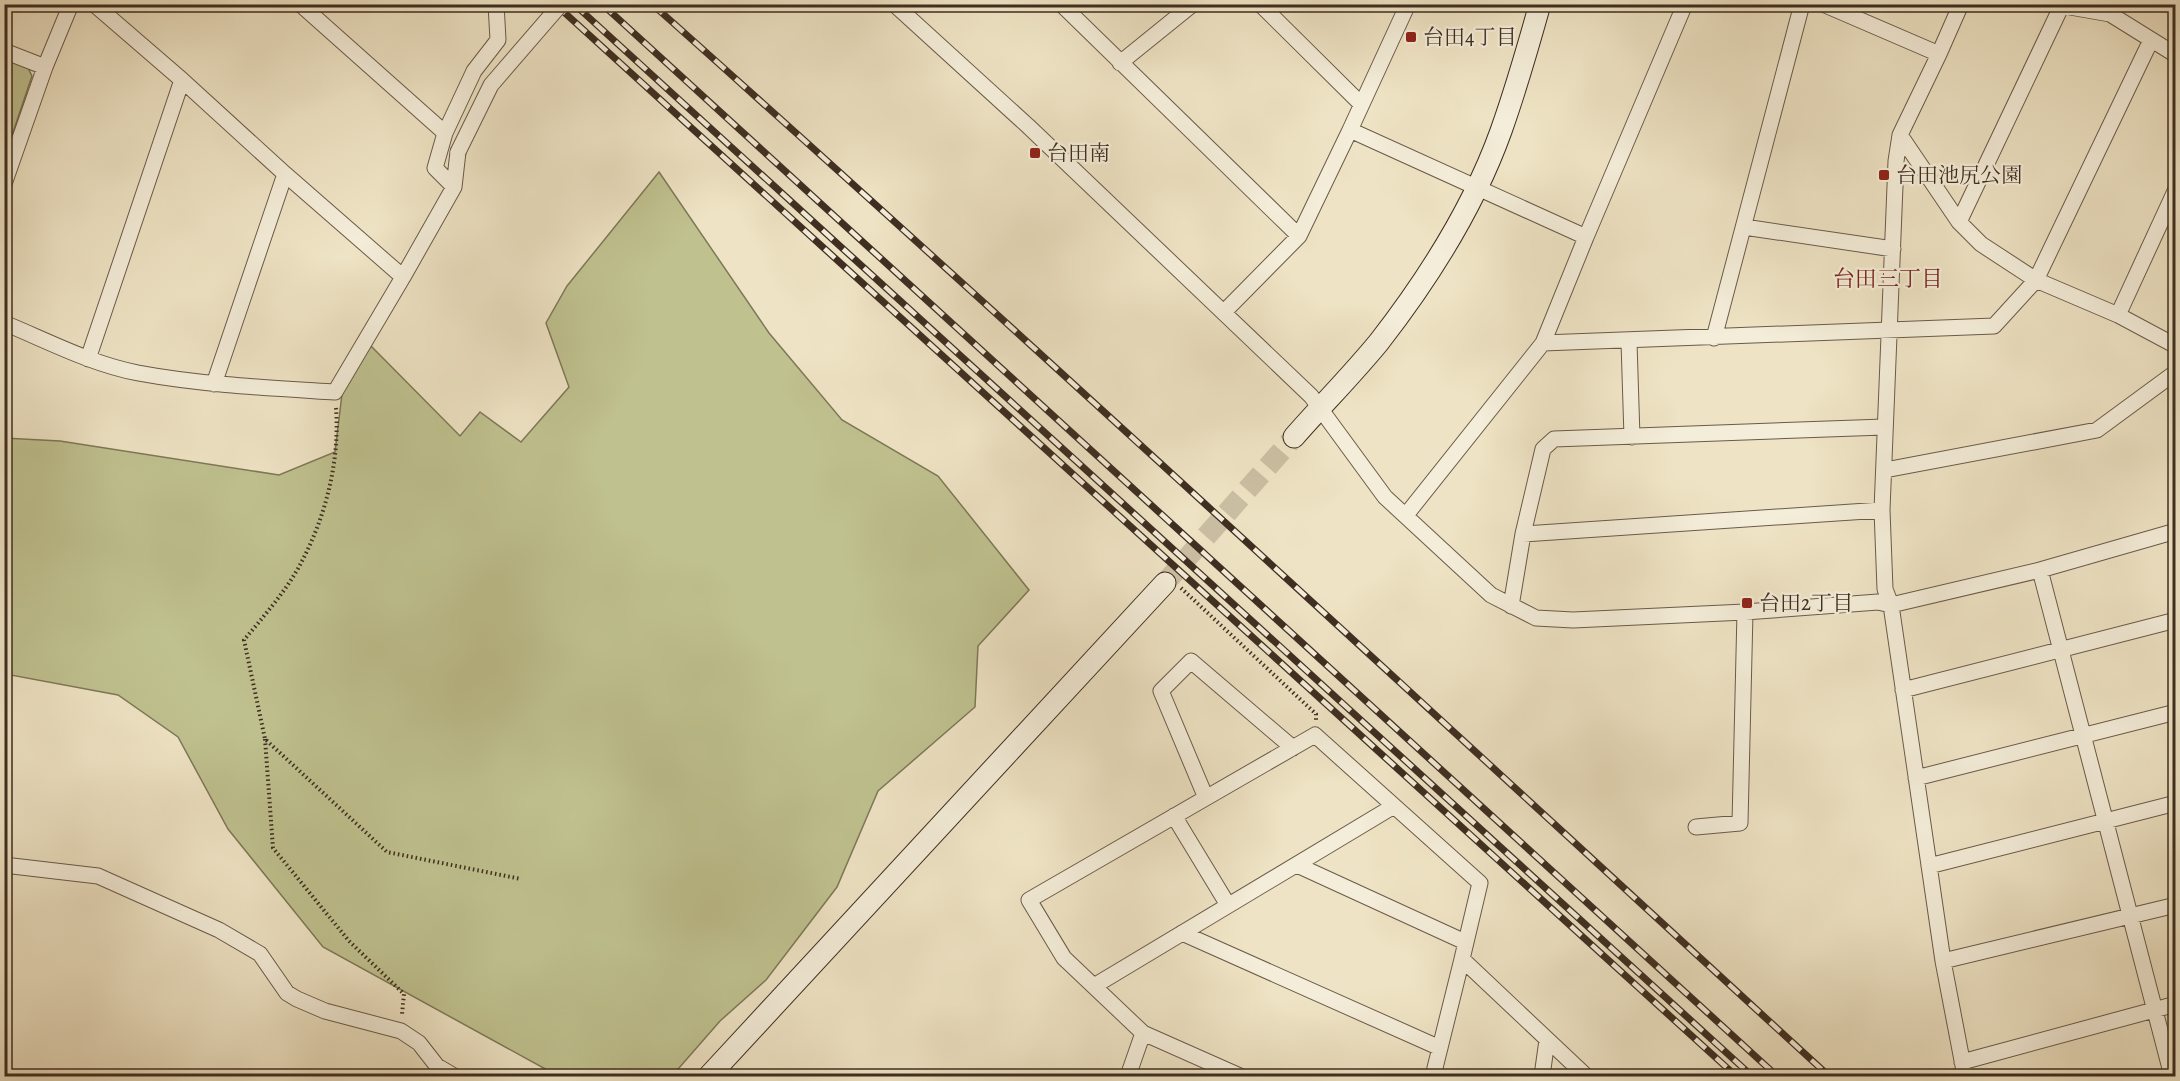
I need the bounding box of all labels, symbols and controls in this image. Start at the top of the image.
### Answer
place label: 台田4丁目 [1423,23,1517,51]
marker: 台田4丁目 [1404,30,1418,44]
place label: 台田南 [1047,139,1110,167]
marker: 台田南 [1028,146,1042,160]
place label: 台田池尻公園 [1896,161,2022,189]
marker: 台田池尻公園 [1877,168,1891,182]
district label: 台田三丁目 [1833,264,1943,294]
place label: 台田2丁目 [1759,589,1853,617]
marker: 台田2丁目 [1740,596,1754,610]

